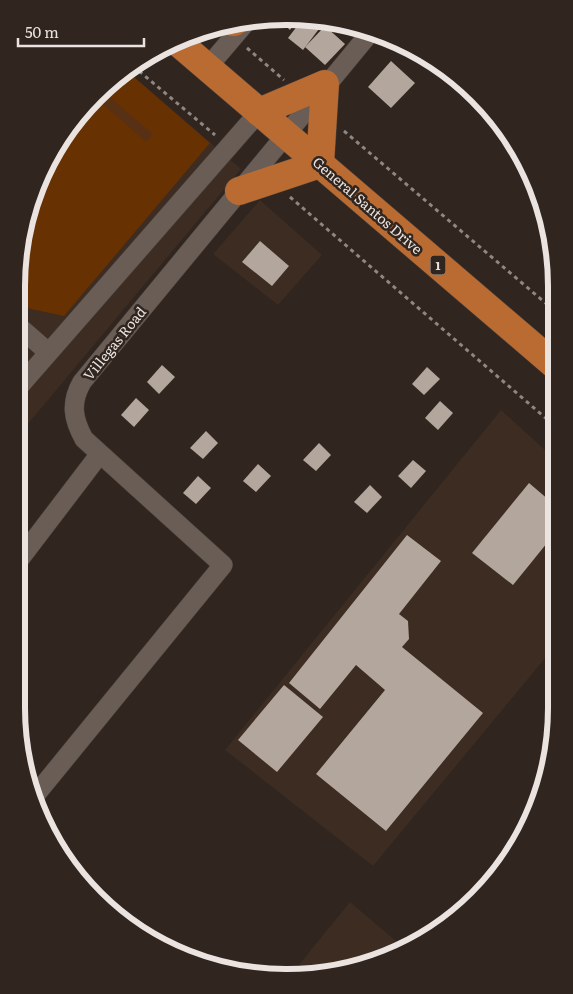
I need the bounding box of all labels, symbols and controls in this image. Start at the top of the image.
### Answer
scale bar [18,15,144,47]
text: 50 m [25,20,59,43]
street label: General Santos Drive [309,152,427,258]
road number: 1 [430,256,446,274]
street label: Villegas Road [78,302,150,384]

